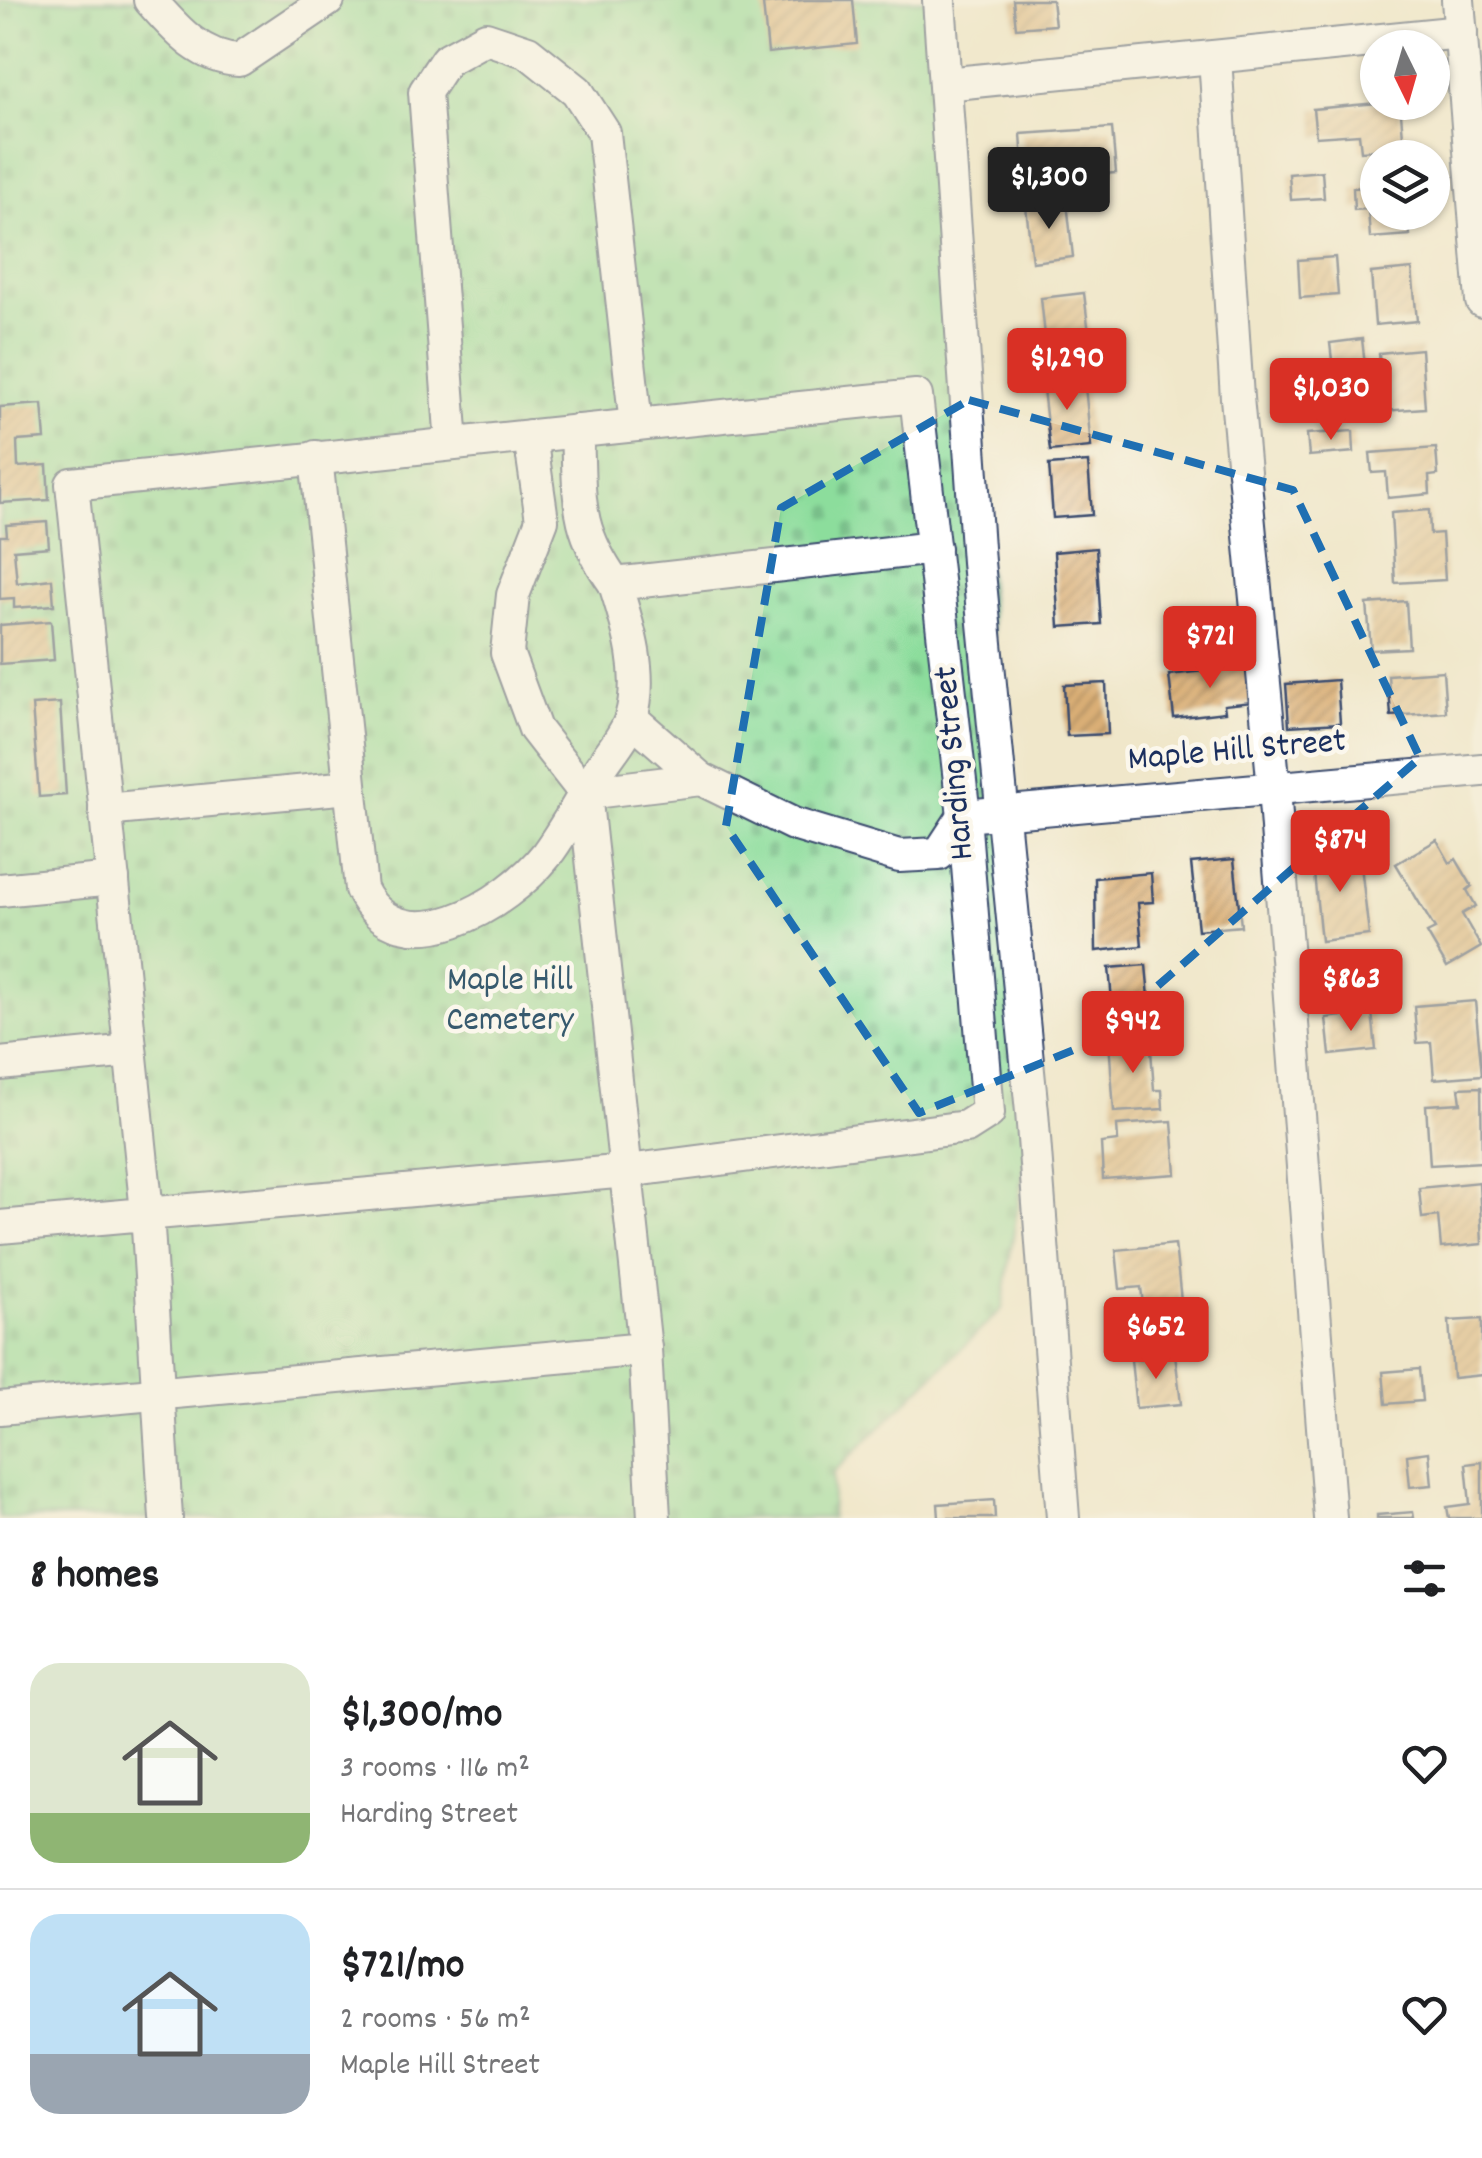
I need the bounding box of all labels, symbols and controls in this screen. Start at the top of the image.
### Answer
north arrow [1360,30,1450,120]
map controls [1360,30,1450,230]
button: layers [1360,140,1450,230]
pin: $1,300 [968,147,1130,232]
text: $1,300 [1010,156,1088,202]
pin: $1,290 [986,328,1148,413]
text: $1,290 [1029,337,1105,383]
pin: $1,030 [1250,358,1412,443]
text: $1,030 [1292,367,1370,413]
pin: $721 [1151,606,1269,691]
text: $721 [1185,615,1235,661]
street label: Harding Street [923,664,989,862]
street label: Maple Hill Street [1126,718,1348,786]
pin: $874 [1281,810,1399,895]
text: $874 [1313,819,1367,865]
pin: $863 [1292,949,1410,1034]
park label: Maple Hill Cemetery [446,957,575,1047]
text: $863 [1322,958,1380,1004]
pin: $942 [1074,991,1192,1076]
text: $942 [1104,1000,1162,1046]
pin: $652 [1097,1297,1215,1382]
text: $652 [1126,1306,1186,1352]
text: 8 homes [30,1548,159,1608]
icon: filters [1397,1551,1452,1606]
text: $1,300/mo [340,1687,502,1747]
icon: home [110,1703,230,1823]
icon: heart [1397,1736,1452,1791]
text: 3 rooms · 116 m² [340,1747,530,1793]
text: Harding Street [340,1793,518,1839]
text: $721/mo [340,1938,464,1998]
icon: home [110,1954,230,2074]
icon: heart [1397,1987,1452,2042]
text: 2 rooms · 56 m² [340,1998,531,2044]
text: Maple Hill Street [340,2044,540,2090]

